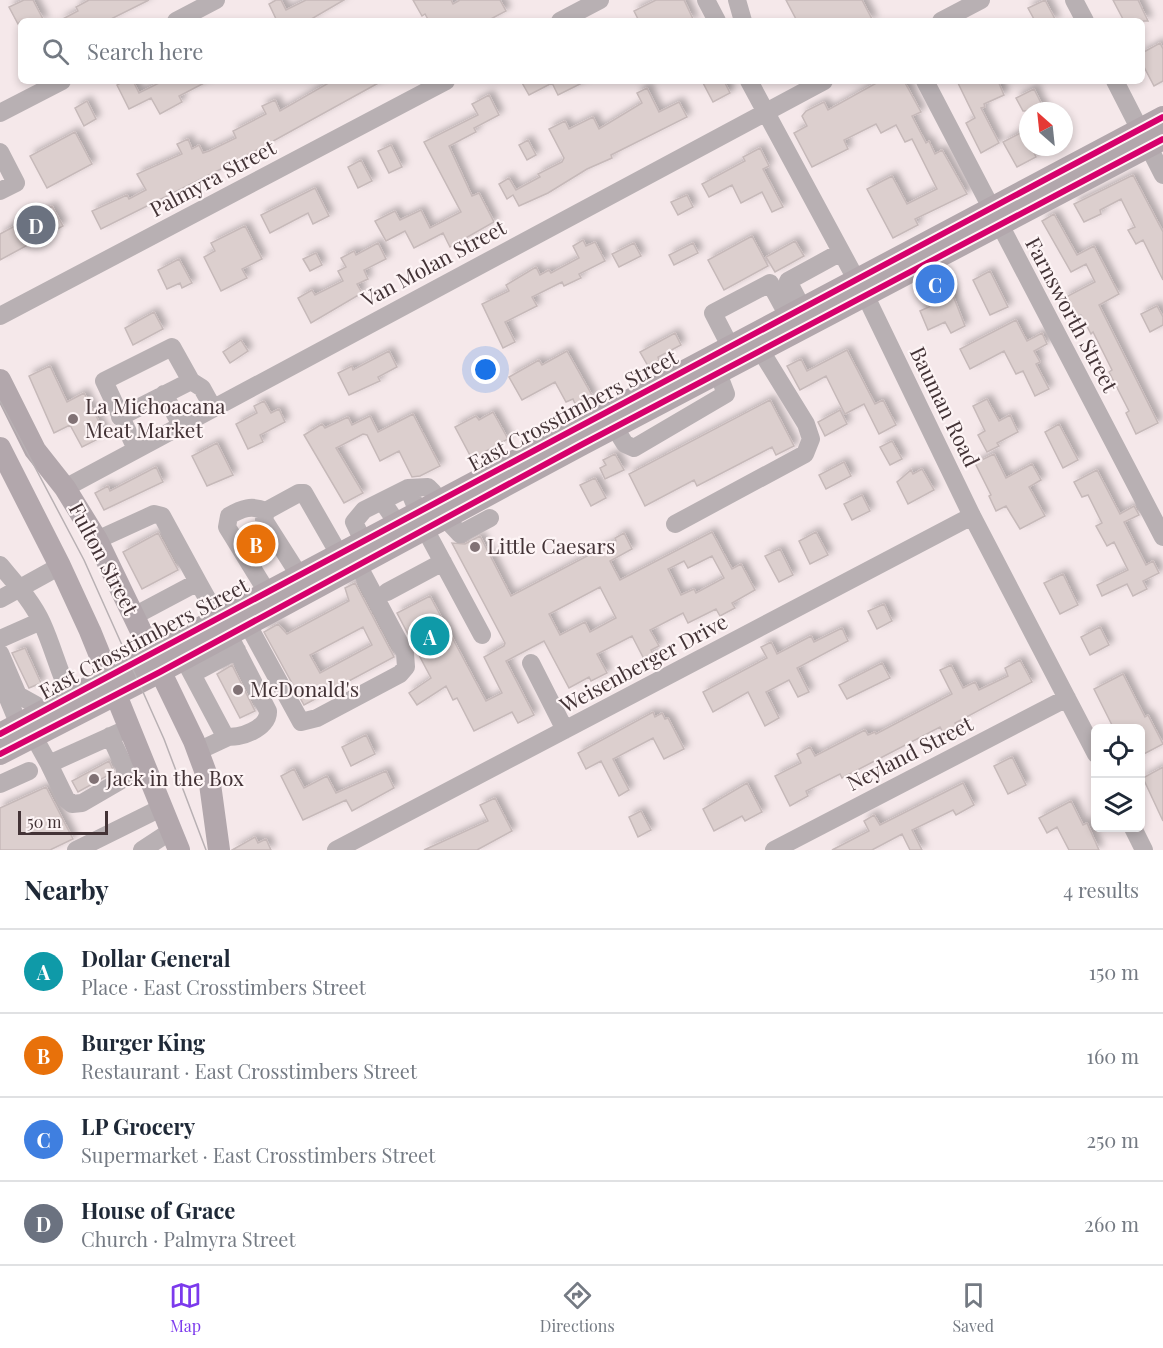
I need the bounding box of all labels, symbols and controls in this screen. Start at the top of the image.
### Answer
search box [18,18,1145,84]
icon: search [39,35,72,68]
text: Search here [87,36,203,66]
north arrow [1019,102,1073,156]
street label: Palmyra Street [144,132,280,222]
pin: D [16,202,56,248]
street label: Van Molan Street [355,212,511,313]
street label: Farnsworth Street [1020,232,1126,397]
pin: C [916,262,954,306]
street label: Bauman Road [905,341,987,471]
street label: East Crosstimbers Street [462,342,682,476]
your location [471,355,500,384]
place label: La Michoacana Meat Market [85,391,226,443]
marker: La Michoacana Meat Market [66,412,80,426]
street label: Fulton Street [63,497,146,620]
pin: B [236,522,276,566]
place label: Little Caesars [487,531,615,559]
marker: Little Caesars [468,540,482,554]
street label: East Crosstimbers Street [33,570,253,704]
street label: Weisenberger Drive [554,606,732,719]
pin: A [410,614,450,658]
place label: McDonald's [250,674,359,702]
marker: McDonald's [231,683,245,697]
street label: Neyland Street [841,708,977,796]
map controls [1091,724,1145,832]
button: locate [1091,724,1145,778]
place label: Jack in the Box [105,763,244,791]
marker: Jack in the Box [87,772,101,786]
button: layers [1091,778,1145,832]
scale bar [18,808,108,836]
text: 50 m [27,811,61,832]
text: Nearby [24,872,109,907]
text: 4 results [1063,876,1139,903]
text: Dollar General [81,943,231,973]
text: A [37,958,50,985]
text: 150 m [1089,958,1139,985]
text: Place · East Crosstimbers Street [81,973,366,1000]
text: Burger King [81,1027,205,1057]
text: B [37,1042,50,1069]
text: 160 m [1087,1042,1139,1069]
text: Restaurant · East Crosstimbers Street [81,1057,417,1084]
text: LP Grocery [81,1111,195,1141]
text: C [36,1126,51,1153]
text: 250 m [1086,1126,1139,1153]
text: Supermarket · East Crosstimbers Street [81,1141,435,1168]
text: House of Grace [81,1195,235,1225]
text: D [36,1210,51,1237]
text: 260 m [1084,1210,1139,1237]
text: Church · Palmyra Street [81,1225,296,1252]
tab: Map [169,1279,202,1336]
tab: Directions [540,1279,615,1336]
tab: Saved [952,1279,994,1336]

